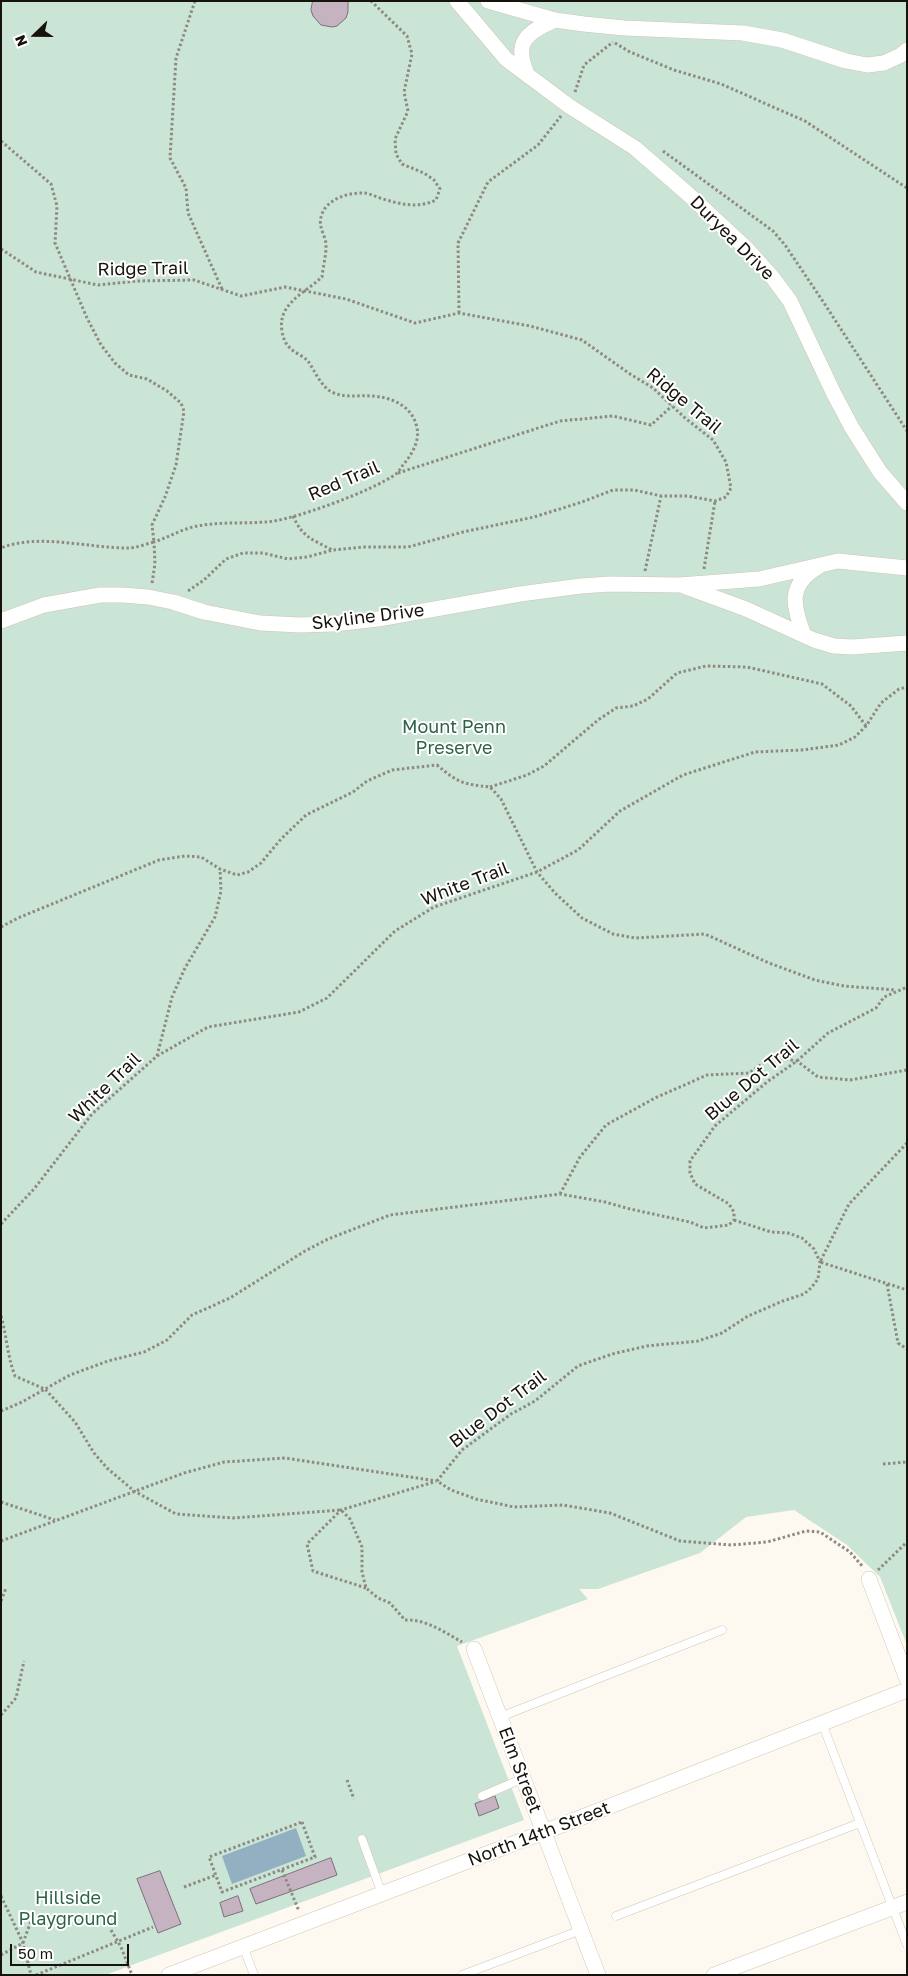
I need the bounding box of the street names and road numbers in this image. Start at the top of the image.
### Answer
street label: Duryea Drive [685,191,779,285]
street label: Ridge Trail [97,257,189,281]
street label: Ridge Trail [642,363,726,439]
street label: Red Trail [305,456,383,506]
street label: Skyline Drive [311,599,425,635]
street label: White Trail [418,857,512,911]
street label: Blue Dot Trail [701,1034,803,1126]
street label: White Trail [64,1048,146,1128]
street label: Blue Dot Trail [445,1366,551,1452]
street label: Elm Street [494,1724,546,1816]
street label: North 14th Street [465,1797,613,1871]

